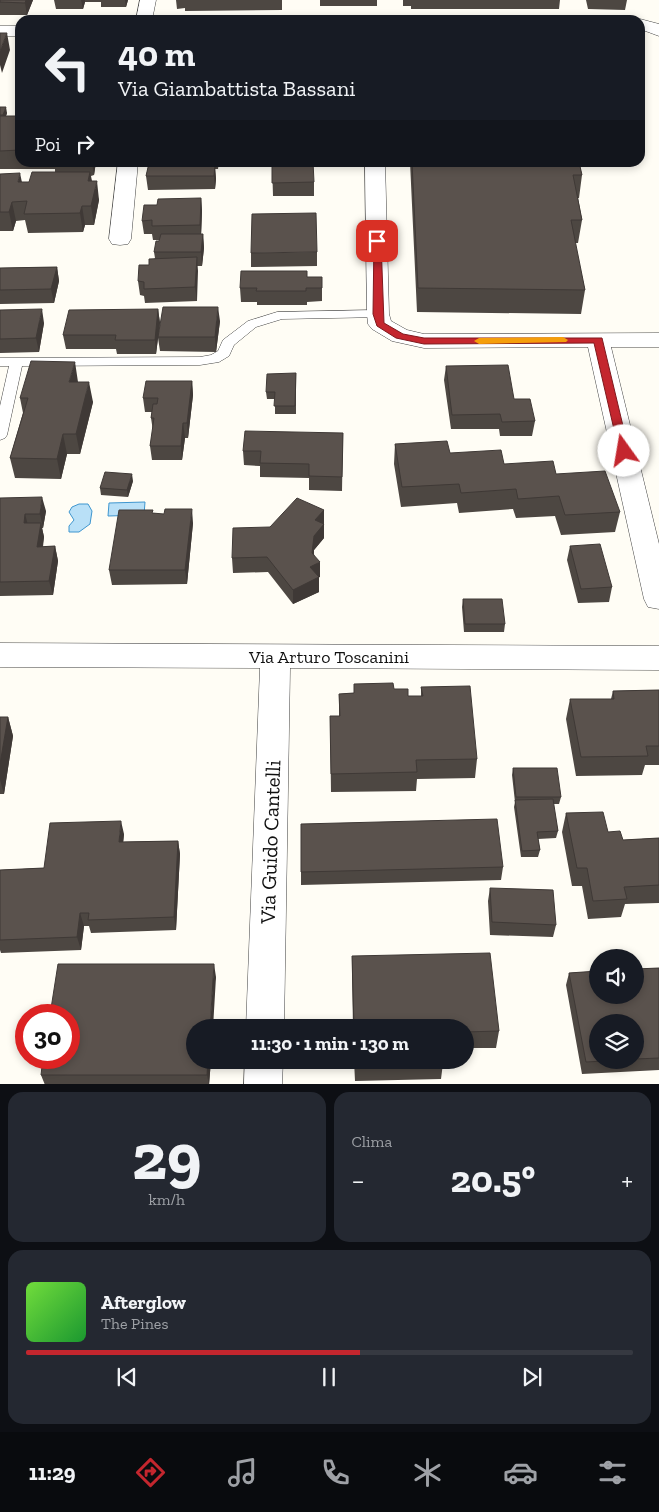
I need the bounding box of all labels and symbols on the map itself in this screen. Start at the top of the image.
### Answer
pin [356,220,398,262]
position arrow [597,424,649,476]
street label: Via Arturo Toscanini [248,646,409,668]
street label: Via Guido Cantelli [255,760,285,925]
speed limit sign: 30 [15,1004,80,1069]

